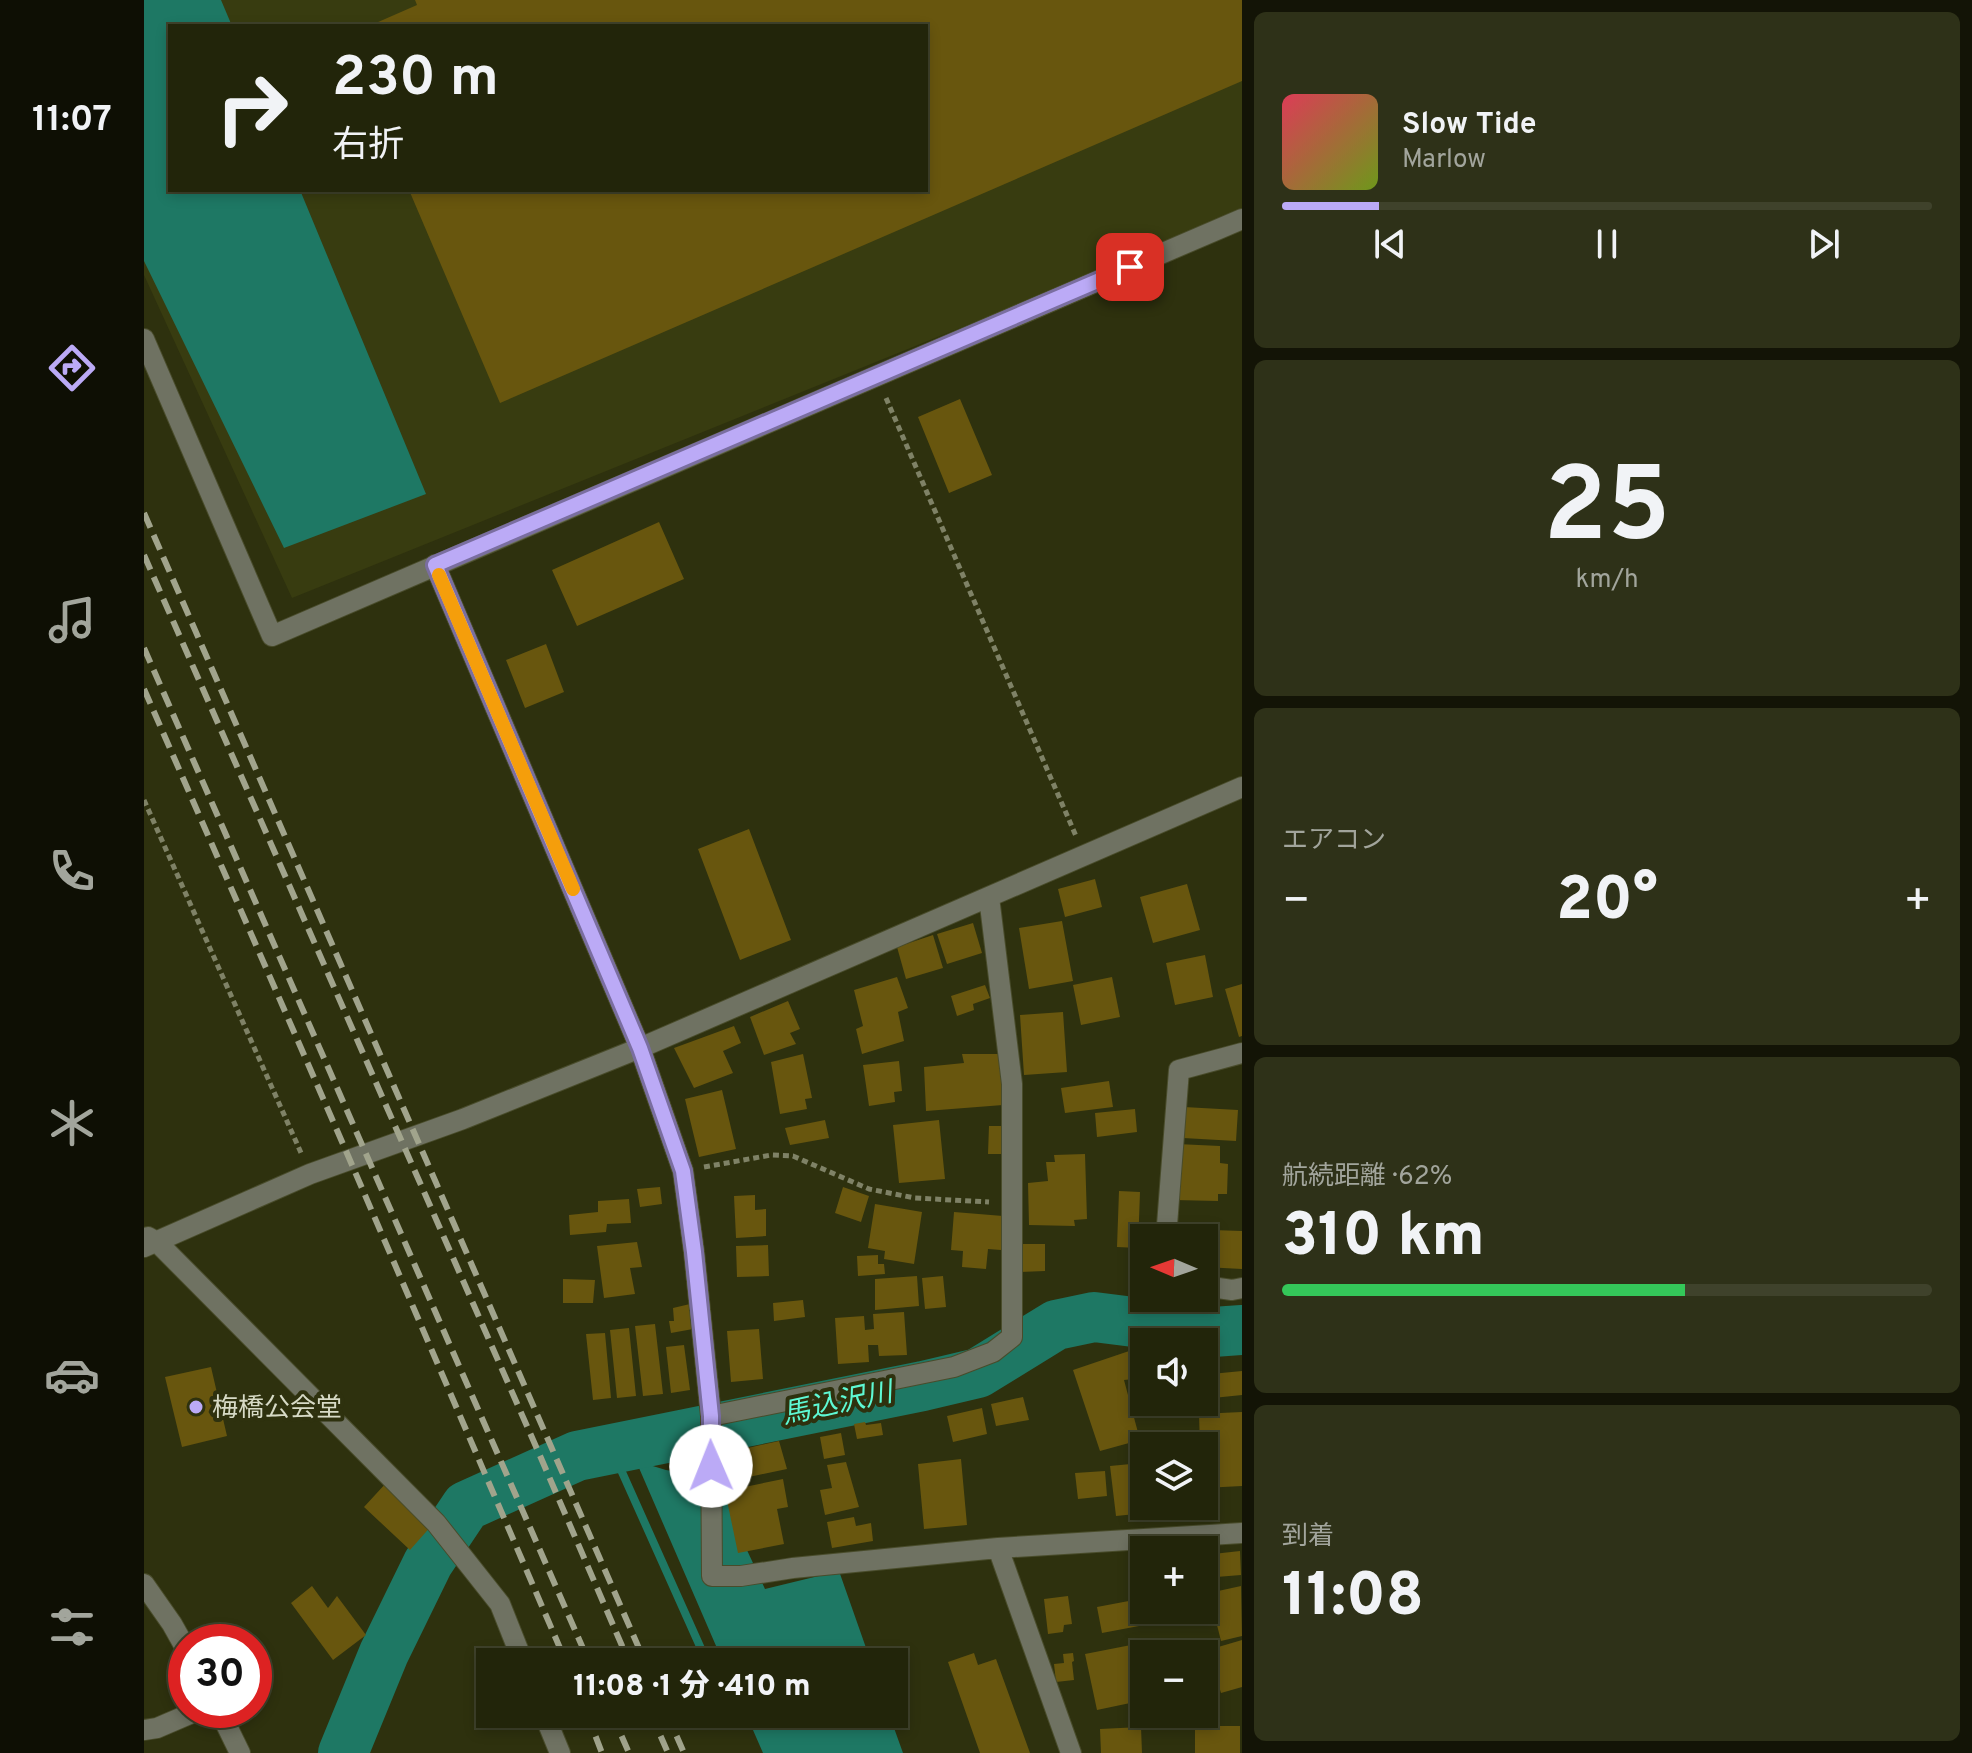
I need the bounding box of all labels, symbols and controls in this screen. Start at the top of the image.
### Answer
text: 230 m [332,45,499,115]
icon: right [200,56,304,160]
text: 11:07 [32,98,112,144]
text: Slow Tide [1402,107,1536,144]
text: 右折 [332,124,404,170]
text: Marlow [1402,144,1486,177]
icon: previous [1368,222,1412,266]
icon: pause [1585,222,1629,266]
icon: next [1802,222,1846,266]
pin [1096,233,1164,301]
icon: arrive [1108,245,1152,289]
icon: directions [44,340,100,396]
text: 25 [1543,446,1671,578]
text: km/h [1575,564,1639,597]
icon: music [44,592,100,648]
text: エアコン [1282,825,1386,858]
icon: phone [44,843,100,899]
text: 20° [1556,865,1658,941]
text: − [1282,875,1310,931]
text: + [1904,875,1932,931]
icon: climate [44,1095,100,1151]
text: 航続距離 · 62% [1282,1161,1452,1194]
text: 310 km [1282,1201,1485,1277]
north arrow [1130,1224,1218,1312]
map controls [1130,1224,1218,1728]
button: sound [1130,1328,1218,1416]
icon: car [44,1347,100,1403]
water label: 馬込沢川 [779,1375,899,1434]
place label: 梅橋公会堂 [212,1393,342,1426]
marker: 梅橋公会堂 [187,1398,205,1416]
position arrow [669,1424,753,1508]
button: layers [1130,1432,1218,1520]
text: 到着 [1282,1521,1334,1554]
button: + [1130,1536,1218,1624]
text: 11:08 [1282,1561,1424,1637]
icon: filters [44,1599,100,1655]
speed limit sign: 30 [168,1624,272,1728]
button: − [1130,1640,1218,1728]
text: 11:08 · 1 分 · 410 m [573,1669,811,1706]

